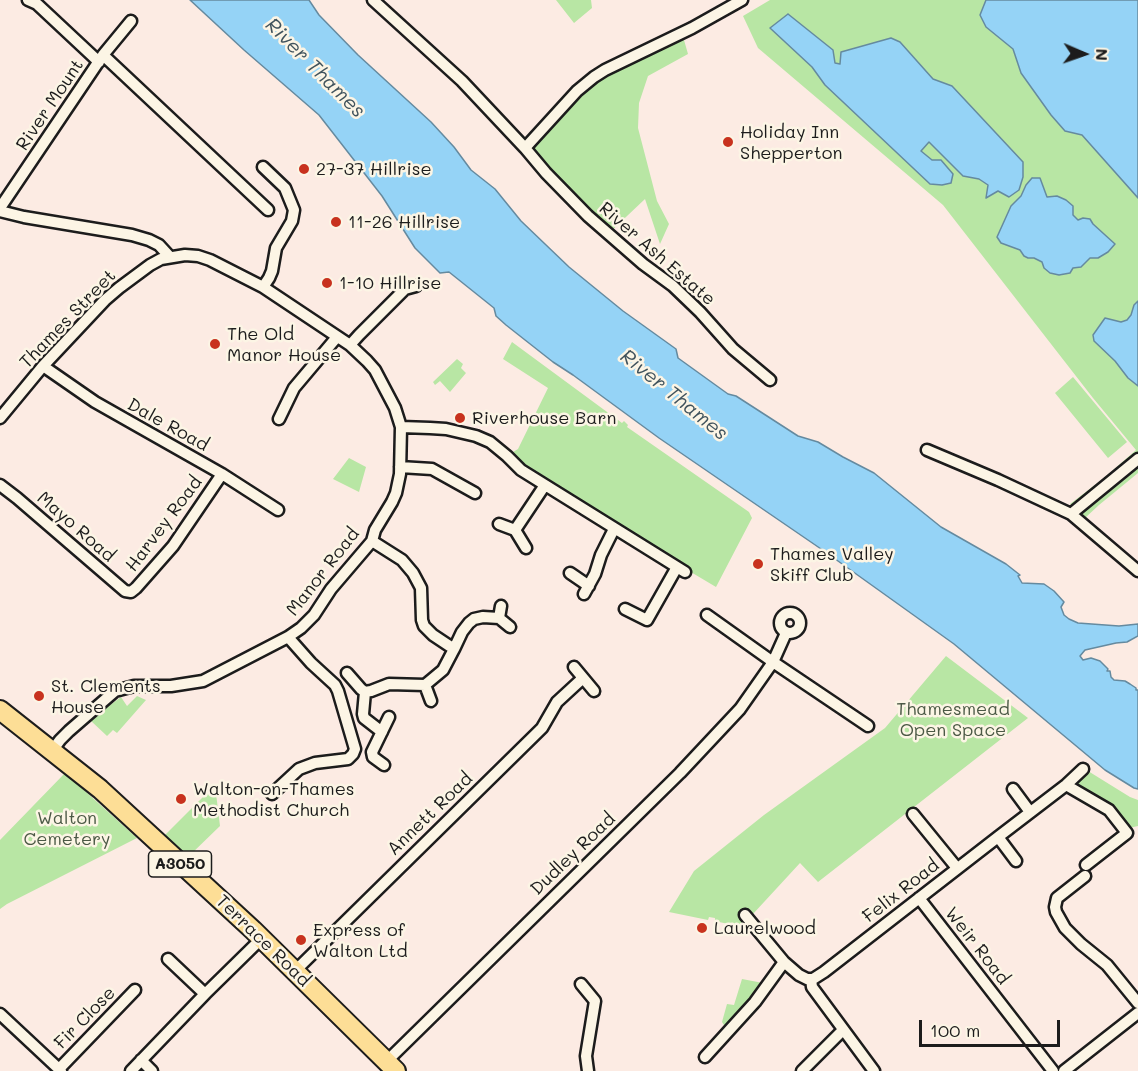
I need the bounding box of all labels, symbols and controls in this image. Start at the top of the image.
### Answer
water label: River Thames [260,13,370,123]
north arrow [1054,24,1114,84]
text: N [1092,48,1113,61]
street label: River Mount [12,55,88,155]
place label: Holiday Inn Shepperton [740,121,842,164]
marker: Holiday Inn Shepperton [721,135,735,149]
place label: 27-37 Hillrise [316,158,432,180]
marker: 27-37 Hillrise [297,162,311,176]
street label: River Ash Estate [594,198,720,310]
place label: 11-26 Hillrise [348,211,460,233]
marker: 11-26 Hillrise [329,215,343,229]
street label: Thames Street [16,265,120,373]
place label: 1-10 Hillrise [339,272,441,294]
marker: 1-10 Hillrise [320,276,334,290]
place label: The Old Manor House [227,323,341,366]
marker: The Old Manor House [208,337,222,351]
water label: River Thames [615,344,733,446]
street label: Dale Road [123,394,213,456]
place label: Riverhouse Barn [472,407,616,429]
marker: Riverhouse Barn [453,411,467,425]
street label: Harvey Road [121,472,207,576]
street label: Mayo Road [33,487,119,567]
street label: Manor Road [282,524,364,620]
place label: Thames Valley Skiff Club [770,543,894,586]
marker: Thames Valley Skiff Club [751,557,765,571]
place label: St. Clements House [51,675,161,718]
marker: St. Clements House [32,689,46,703]
park label: Thamesmead Open Space [896,698,1010,740]
street label: Annett Road [383,768,477,860]
place label: Walton-on-Thames Methodist Church [193,778,355,820]
marker: Walton-on-Thames Methodist Church [174,792,188,806]
park label: Walton Cemetery [24,807,110,850]
street label: Dudley Road [526,808,620,900]
road number: A3050 [148,851,212,877]
street label: Felix Road [859,854,943,928]
street label: Terrace Road [211,891,315,991]
street label: Weir Road [940,903,1014,989]
place label: Laurelwood [714,917,816,939]
place label: Express of Walton Ltd [313,919,408,962]
marker: Laurelwood [695,921,709,935]
marker: Express of Walton Ltd [294,933,308,947]
street label: Fir Close [50,982,120,1054]
scale bar [922,1008,1063,1046]
text: 100 m [930,1018,980,1042]

